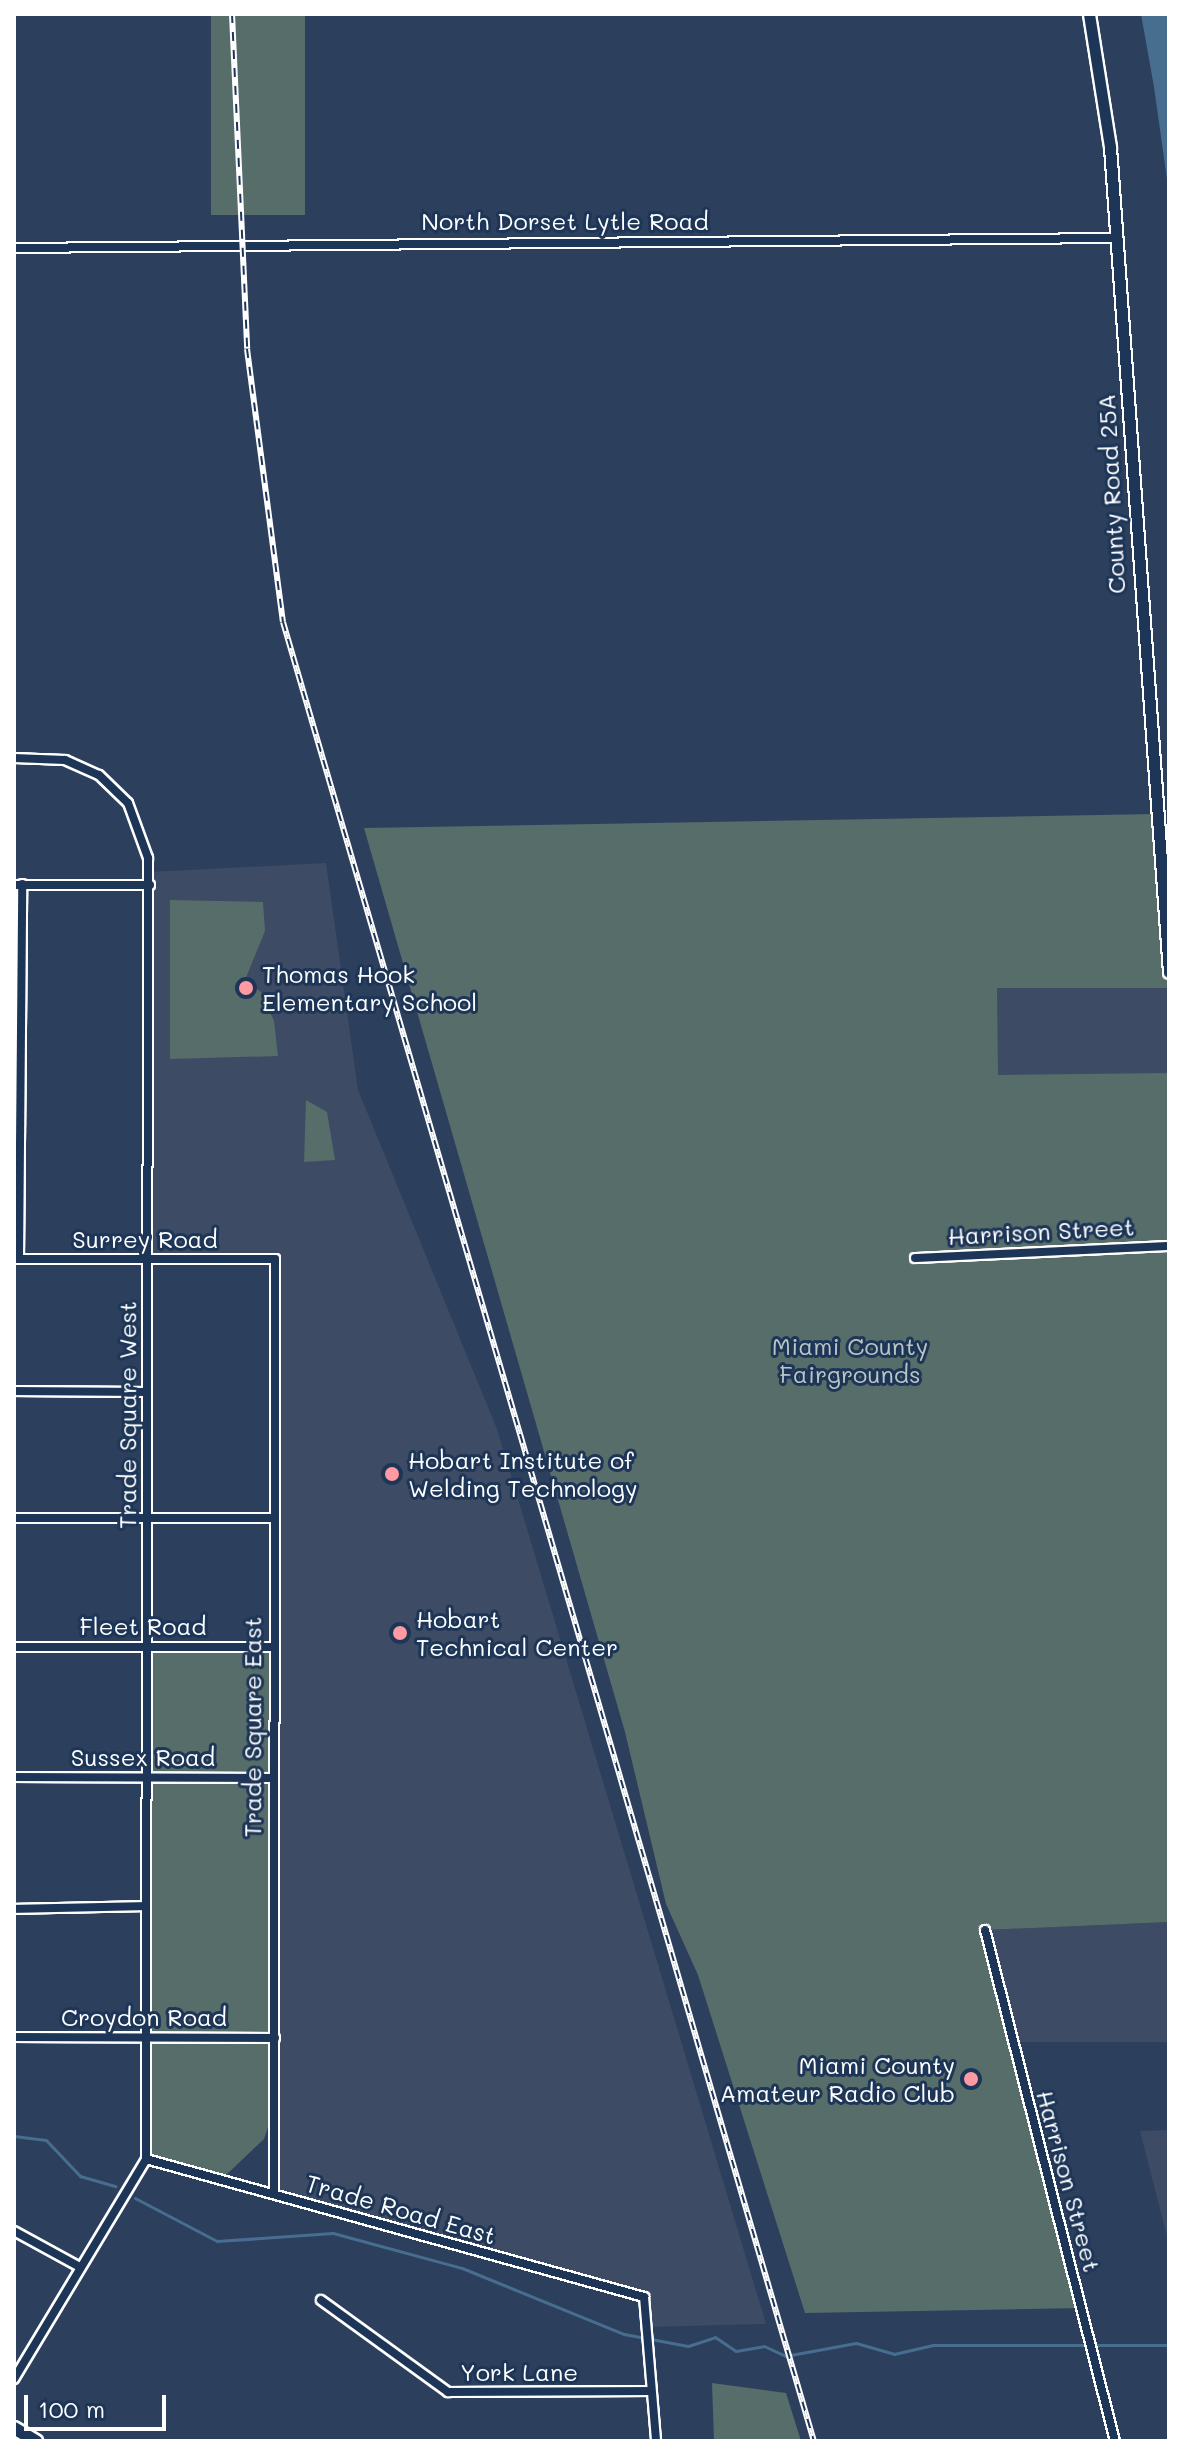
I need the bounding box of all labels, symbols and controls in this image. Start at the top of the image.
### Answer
street label: North Dorset Lytle Road [421,207,709,235]
street label: County Road 25A [1091,393,1131,595]
place label: Thomas Hook Elementary School [262,960,477,1016]
marker: Thomas Hook Elementary School [237,979,255,997]
street label: Harrison Street [947,1212,1135,1250]
street label: Surrey Road [72,1225,218,1253]
street label: Trade Square West [113,1301,141,1529]
park label: Miami County Fairgrounds [772,1332,928,1388]
place label: Hobart Institute of Welding Technology [408,1446,638,1502]
marker: Hobart Institute of Welding Technology [383,1465,401,1483]
place label: Hobart Technical Center [416,1605,618,1661]
street label: Fleet Road [79,1612,207,1640]
street label: Trade Square East [238,1617,266,1837]
marker: Hobart Technical Center [391,1624,409,1642]
street label: Sussex Road [71,1743,215,1771]
street label: Croydon Road [61,2003,227,2031]
place label: Miami County Amateur Radio Club [720,2051,955,2107]
marker: Miami County Amateur Radio Club [962,2070,980,2088]
street label: Harrison Street [1031,2087,1107,2275]
street label: Trade Road East [303,2168,499,2250]
street label: York Lane [460,2358,578,2386]
scale bar [28,2379,170,2429]
text: 100 m [38,2393,105,2424]

